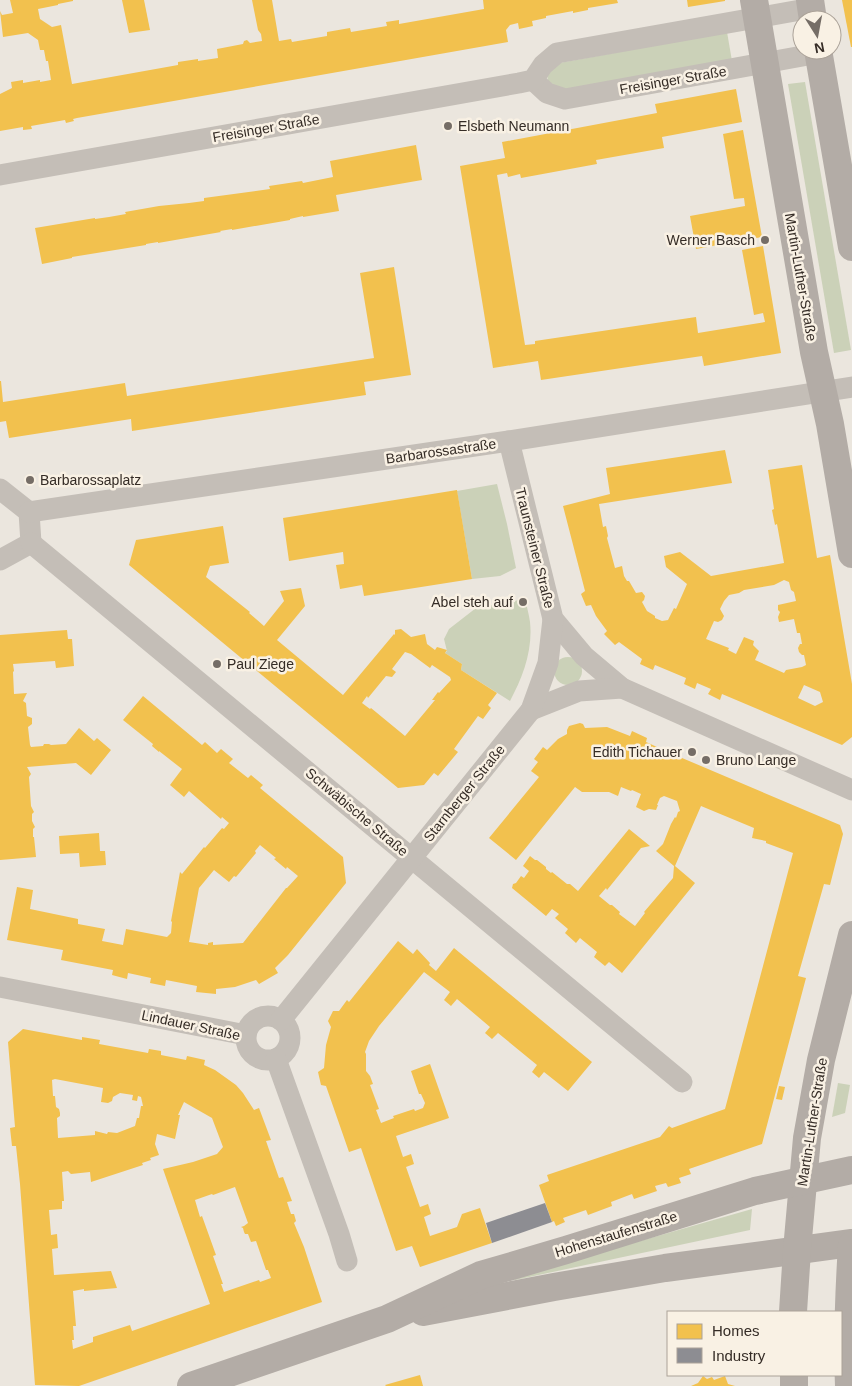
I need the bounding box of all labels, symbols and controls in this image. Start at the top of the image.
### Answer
north arrow [792,10,842,60]
text: N [813,39,826,57]
street label: Freisinger Straße [618,63,728,97]
street label: Freisinger Straße [211,111,321,145]
place label: Elsbeth Neumann [458,118,569,134]
marker: Elsbeth Neumann [442,120,454,132]
street label: Martin-Luther-Straße [782,212,820,343]
place label: Werner Basch [667,232,755,248]
marker: Werner Basch [759,234,771,246]
street label: Barbarossastraße [385,435,497,467]
place label: Barbarossaplatz [40,472,141,488]
marker: Barbarossaplatz [24,474,36,486]
street label: Traunsteiner Straße [512,486,558,610]
place label: Abel steh auf [431,594,513,610]
marker: Abel steh auf [517,596,529,608]
place label: Paul Ziege [227,656,294,672]
marker: Paul Ziege [211,658,223,670]
street label: Starnberger Straße [420,741,508,845]
place label: Edith Tichauer [593,744,682,760]
marker: Edith Tichauer [686,746,698,758]
place label: Bruno Lange [716,752,796,768]
marker: Bruno Lange [700,754,712,766]
street label: Schwäbische Straße [303,765,411,860]
street label: Lindauer Straße [140,1007,242,1043]
street label: Martin-Luther-Straße [794,1056,830,1187]
street label: Hohenstaufenstraße [553,1208,679,1260]
legend [667,1311,842,1376]
text: Homes [712,1322,760,1339]
text: Industry [712,1347,766,1364]

